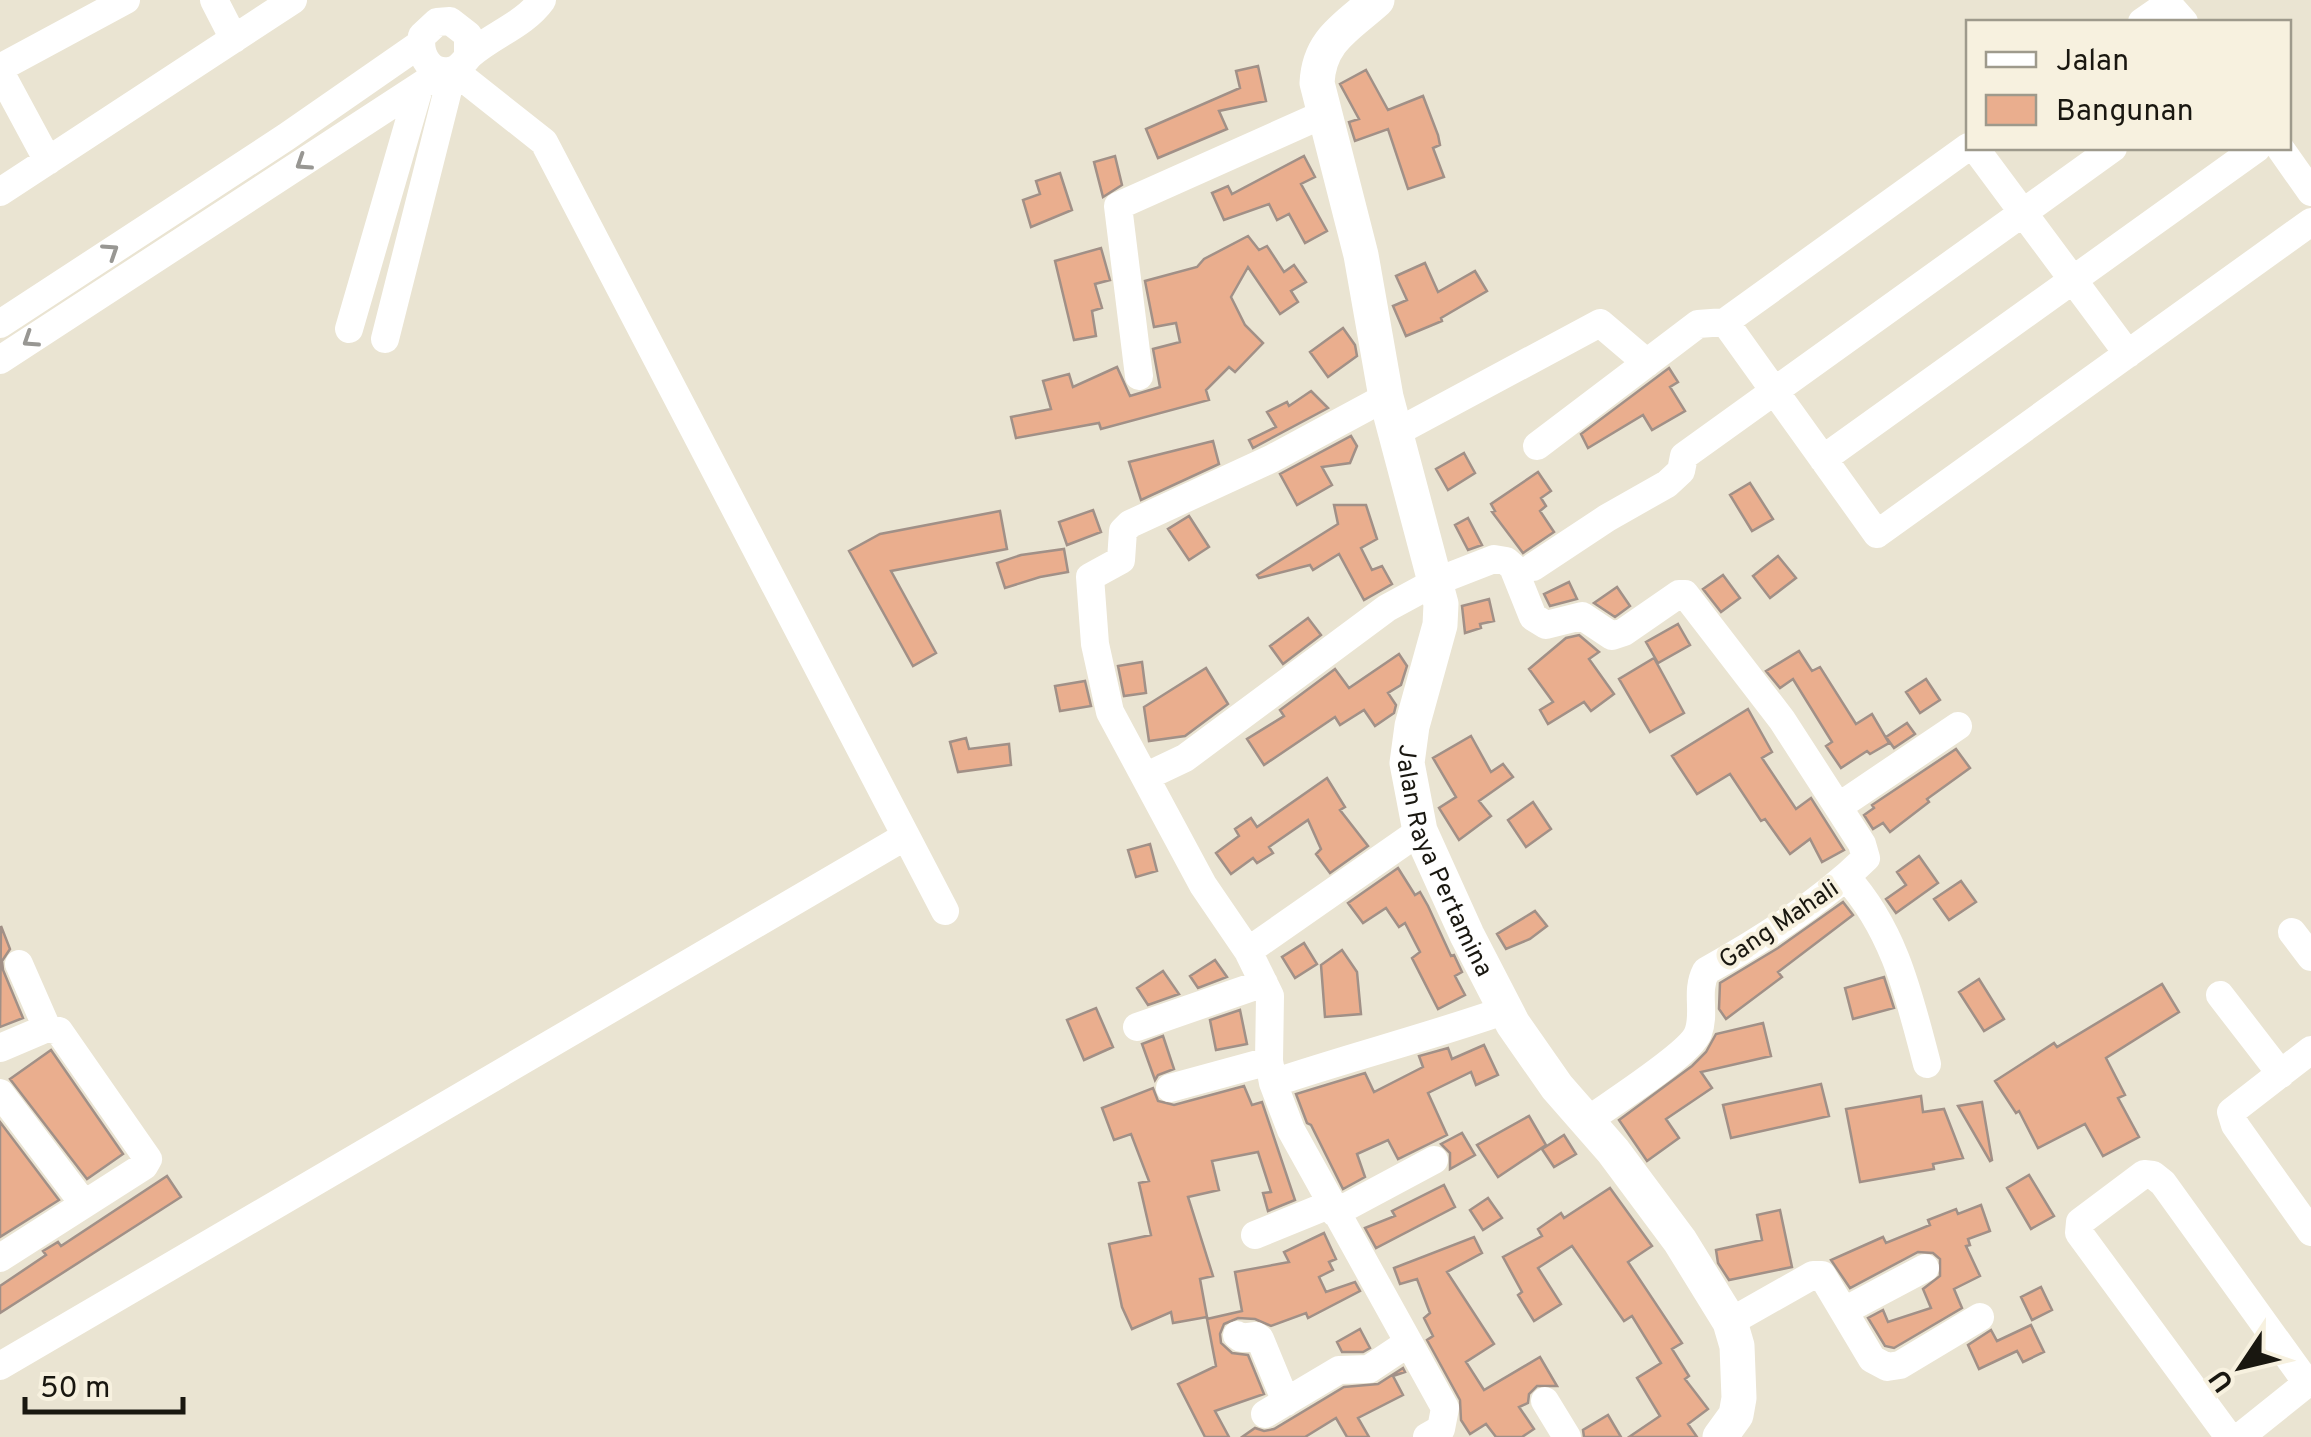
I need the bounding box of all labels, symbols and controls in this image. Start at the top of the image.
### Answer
legend [1966,20,2291,150]
text: Jalan [2056,44,2129,81]
text: Bangunan [2056,94,2194,131]
one-way arrow [296,151,314,170]
one-way arrow [100,245,118,264]
one-way arrow [23,328,42,346]
street label: Jalan Raya Pertamina [1388,743,1499,983]
street label: Gang Mahali [1714,874,1846,977]
north arrow [2191,1317,2291,1417]
scale bar [25,1352,182,1414]
text: U [2203,1361,2243,1398]
text: 50 m [40,1371,110,1408]

